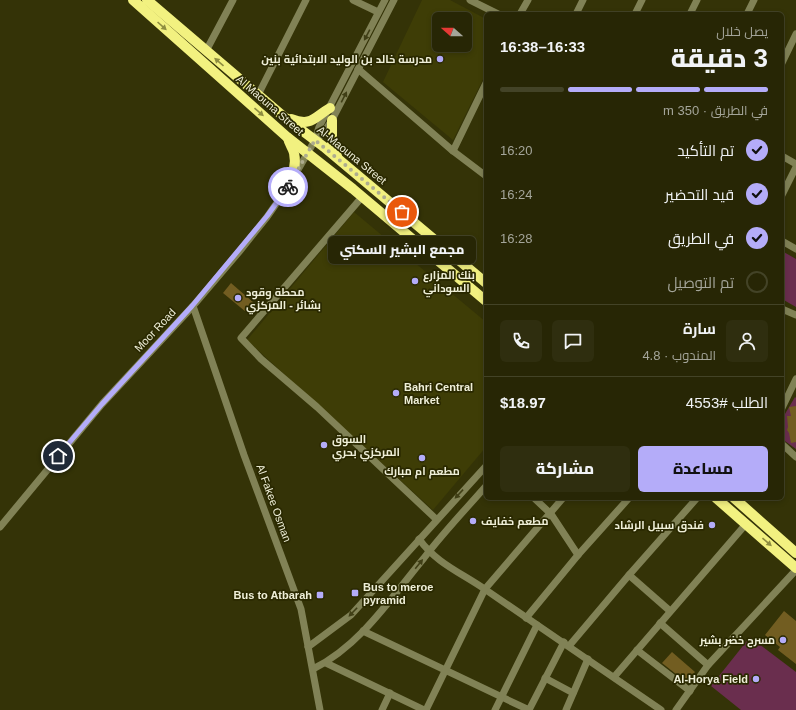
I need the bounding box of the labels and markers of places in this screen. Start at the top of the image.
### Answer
place label: مدرسة خالد بن الوليد الابتدائية بنين [261,53,432,67]
marker: مدرسة خالد بن الوليد الابتدائية بنين [435,54,445,64]
pin [385,195,419,229]
callout: مجمع البشير السكني [328,236,476,264]
place label: بنك المزارع السوداني [423,269,475,298]
marker: بنك المزارع السوداني [410,276,420,286]
place label: محطة وقود بشائر - المركزي [246,286,321,315]
marker: محطة وقود بشائر - المركزي [233,293,243,303]
place label: Bahri Central Market [404,381,473,406]
marker: Bahri Central Market [391,388,401,398]
place label: السوق المركزي بحري [332,433,400,462]
pin [41,439,75,473]
marker: السوق المركزي بحري [319,440,329,450]
marker: مطعم ام مبارك [417,453,427,463]
place label: مطعم ام مبارك [384,465,460,479]
place label: مطعم خفايف [481,515,548,529]
marker: مطعم خفايف [468,516,478,526]
place label: فندق سبيل الرشاد [615,519,704,533]
marker: فندق سبيل الرشاد [707,520,717,530]
place label: Bus to meroe pyramid [363,581,433,606]
marker: Bus to meroe pyramid [350,588,360,598]
place label: Bus to Atbarah [234,589,312,601]
marker: Bus to Atbarah [315,590,325,600]
place label: مسرح خضر بشير [699,634,775,648]
marker: مسرح خضر بشير [778,635,788,645]
place label: Al-Horya Field [673,673,748,685]
marker: Al-Horya Field [751,674,761,684]

